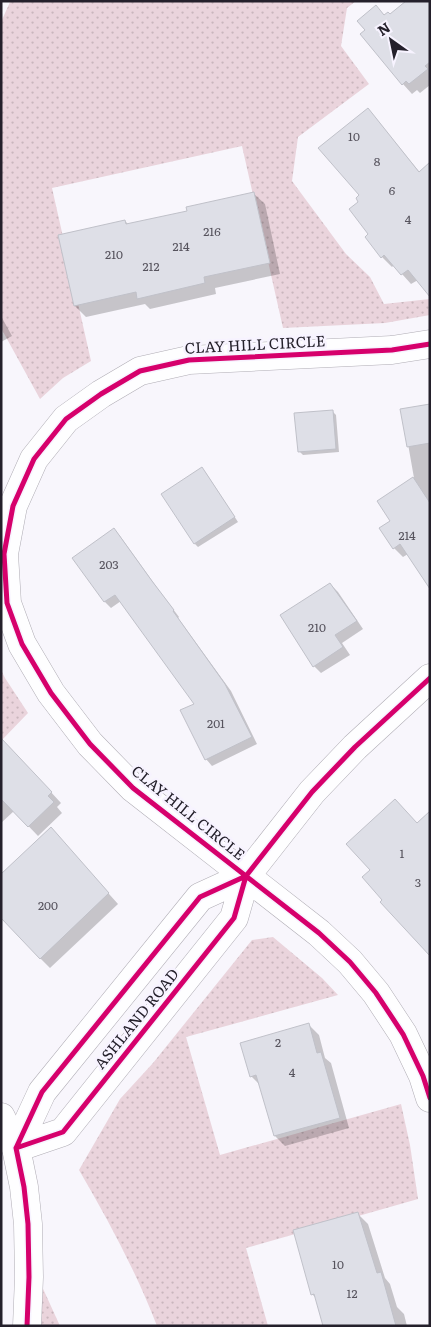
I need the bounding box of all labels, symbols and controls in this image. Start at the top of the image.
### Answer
north arrow [366,15,416,65]
text: N [373,17,394,40]
house number: 10 [348,127,360,145]
house number: 8 [374,152,381,170]
house number: 6 [389,181,396,199]
house number: 4 [405,210,412,228]
house number: 216 [203,222,221,240]
house number: 214 [172,237,190,255]
house number: 210 [105,245,123,263]
house number: 212 [142,257,160,275]
street label: CLAY HILL CIRCLE [184,328,326,359]
house number: 214 [398,526,416,544]
house number: 203 [99,555,119,573]
house number: 210 [308,618,326,636]
house number: 201 [207,714,225,732]
street label: CLAY HILL CIRCLE [127,759,251,865]
house number: 1 [400,844,405,862]
house number: 3 [415,873,421,891]
house number: 200 [38,896,58,914]
street label: ASHLAND ROAD [88,963,184,1073]
house number: 2 [275,1033,281,1051]
house number: 4 [289,1063,296,1081]
house number: 10 [332,1255,344,1273]
house number: 12 [347,1284,357,1302]

